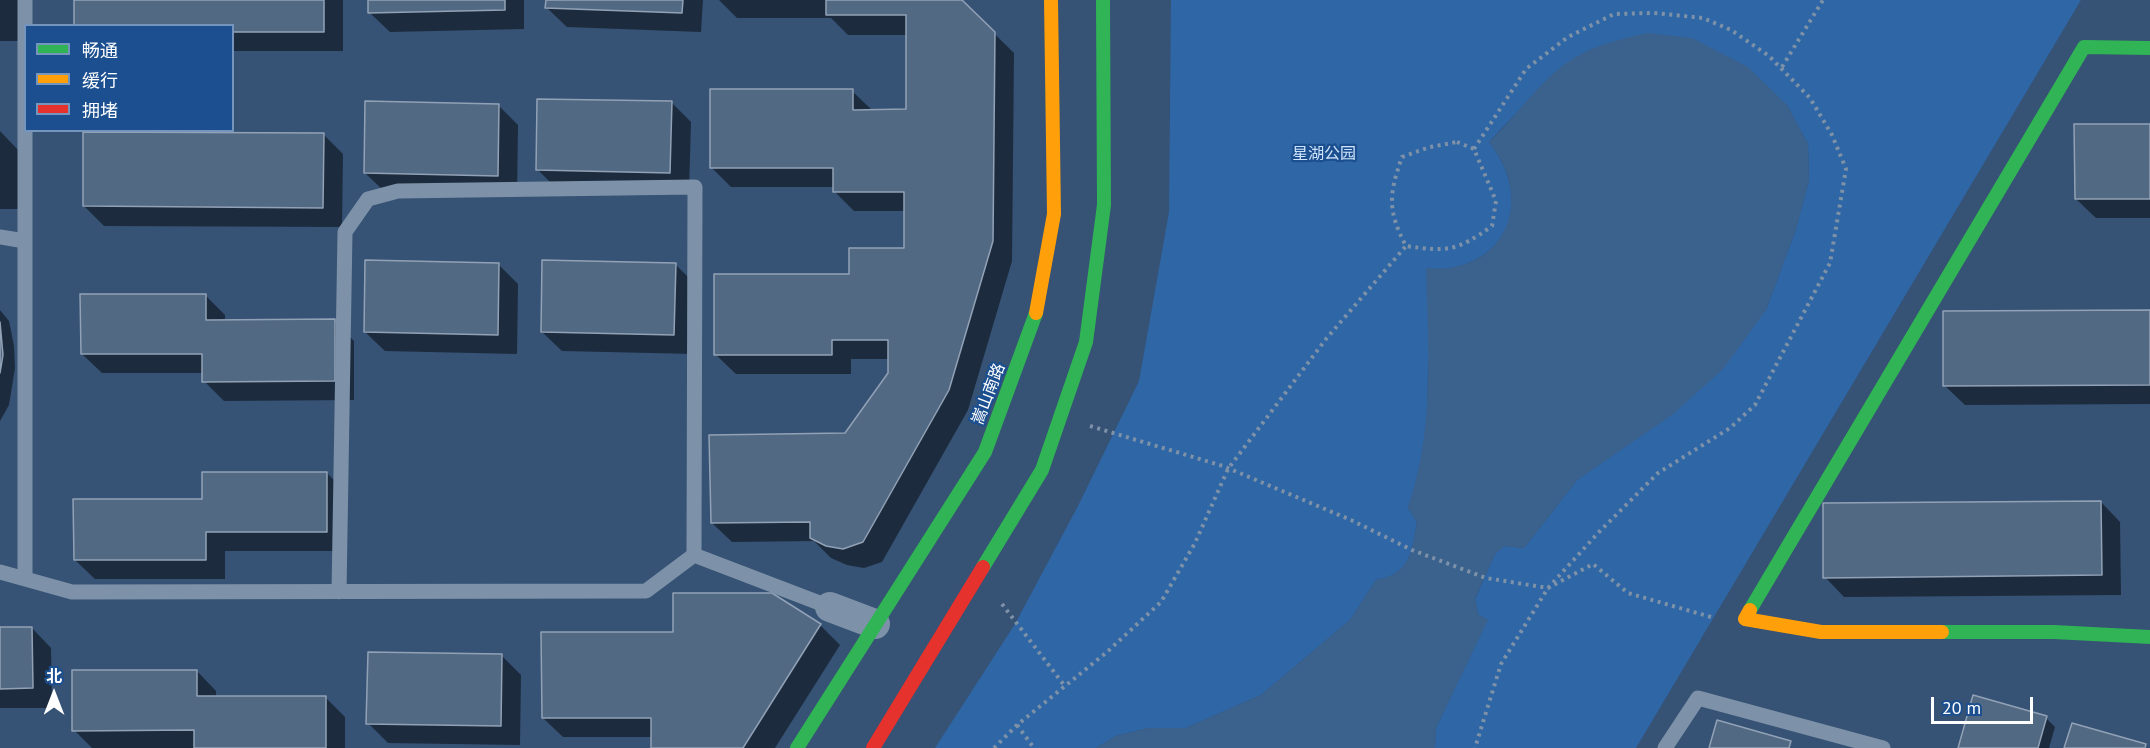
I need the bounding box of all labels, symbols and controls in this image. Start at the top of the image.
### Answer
legend [24,24,234,132]
text: 畅通 [82,39,118,62]
text: 缓行 [82,69,118,92]
text: 拥堵 [82,99,118,122]
park label: 星湖公园 [1292,144,1356,164]
street label: 嵩山南路 [969,361,1009,427]
north arrow [24,664,84,724]
text: 北 [46,666,62,686]
scale bar [1934,685,2036,723]
text: 20 m [1942,696,1981,719]

